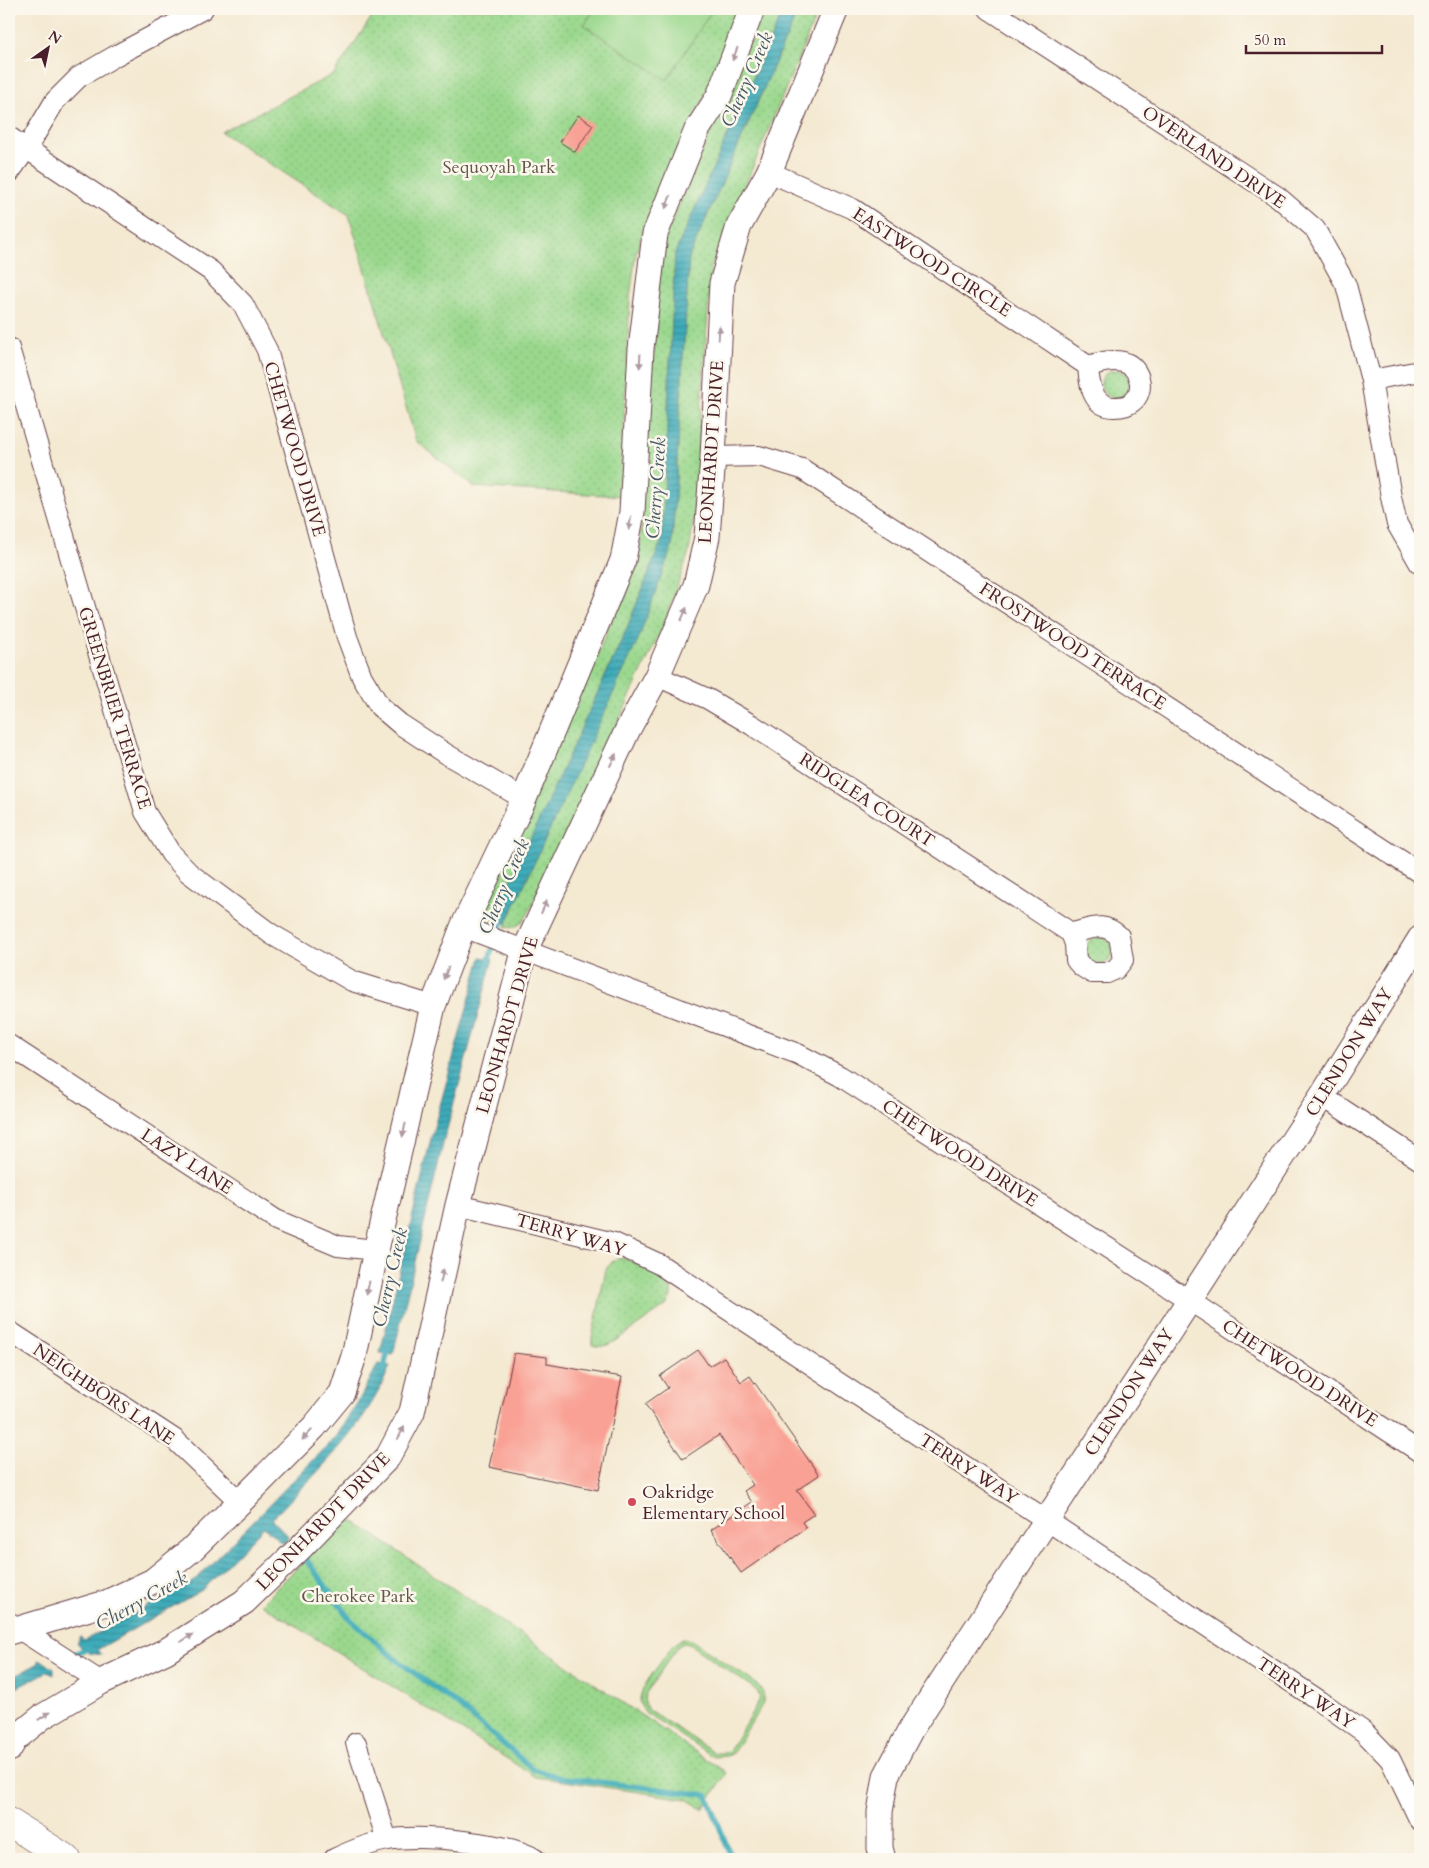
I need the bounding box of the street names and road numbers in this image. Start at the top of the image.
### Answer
street label: OVERLAND DRIVE [1137,100,1291,215]
street label: EASTWOOD CIRCLE [847,202,1016,323]
street label: CHETWOOD DRIVE [258,359,332,540]
street label: LEONHARDT DRIVE [693,360,730,544]
street label: FROSTWOOD TERRACE [975,577,1171,716]
street label: GREENBRIER TERRACE [72,604,157,812]
street label: RIDGLEA COURT [794,747,939,854]
street label: LEONHARDT DRIVE [470,934,545,1117]
street label: CLENDON WAY [1300,983,1399,1121]
street label: CHETWOOD DRIVE [877,1094,1043,1213]
street label: LAZY LANE [136,1122,238,1200]
street label: TERRY WAY [513,1208,629,1263]
street label: CHETWOOD DRIVE [1217,1314,1383,1433]
street label: CLENDON WAY [1079,1323,1180,1461]
street label: NEIGHBORS LANE [28,1338,180,1451]
street label: TERRY WAY [914,1428,1024,1511]
street label: LEONHARDT DRIVE [251,1447,396,1596]
street label: TERRY WAY [1252,1651,1360,1736]

